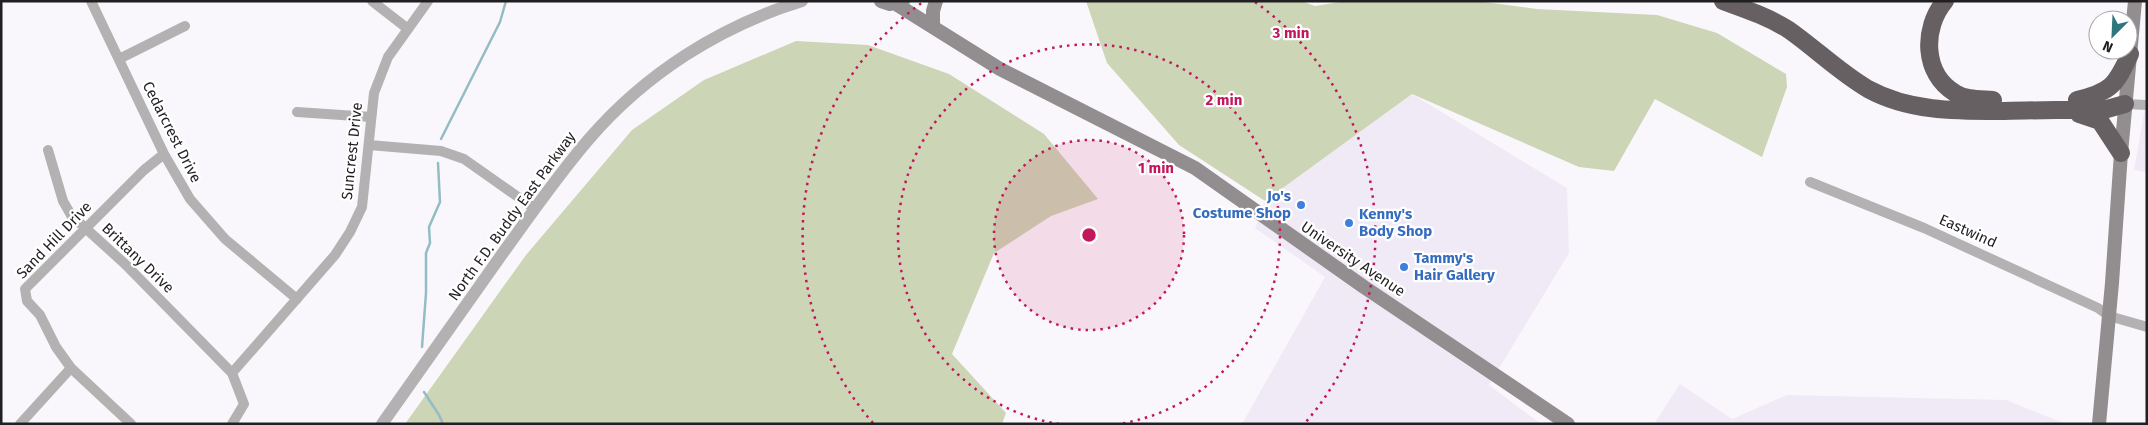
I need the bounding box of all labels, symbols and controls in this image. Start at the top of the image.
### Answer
north arrow [2088,10,2138,60]
text: 3 min [1272,24,1309,42]
text: N [2100,37,2116,56]
street label: Cedarcrest Drive [139,78,205,186]
text: 2 min [1206,91,1242,109]
street label: Suncrest Drive [338,101,366,201]
street label: North F.D. Buddy East Parkway [445,127,580,304]
text: 1 min [1138,159,1174,177]
place label: Jo's Costume Shop [1193,187,1291,222]
street label: Sand Hill Drive [13,198,95,282]
marker: Jo's Costume Shop [1295,199,1307,211]
place label: Kenny's Body Shop [1359,205,1432,240]
street label: Eastwind [1936,210,2000,252]
marker: Kenny's Body Shop [1343,217,1355,229]
street label: University Avenue [1298,218,1408,300]
street label: Brittany Drive [98,219,178,297]
centre of rings [1080,226,1098,244]
place label: Tammy's Hair Gallery [1414,249,1495,284]
marker: Tammy's Hair Gallery [1398,261,1410,273]

